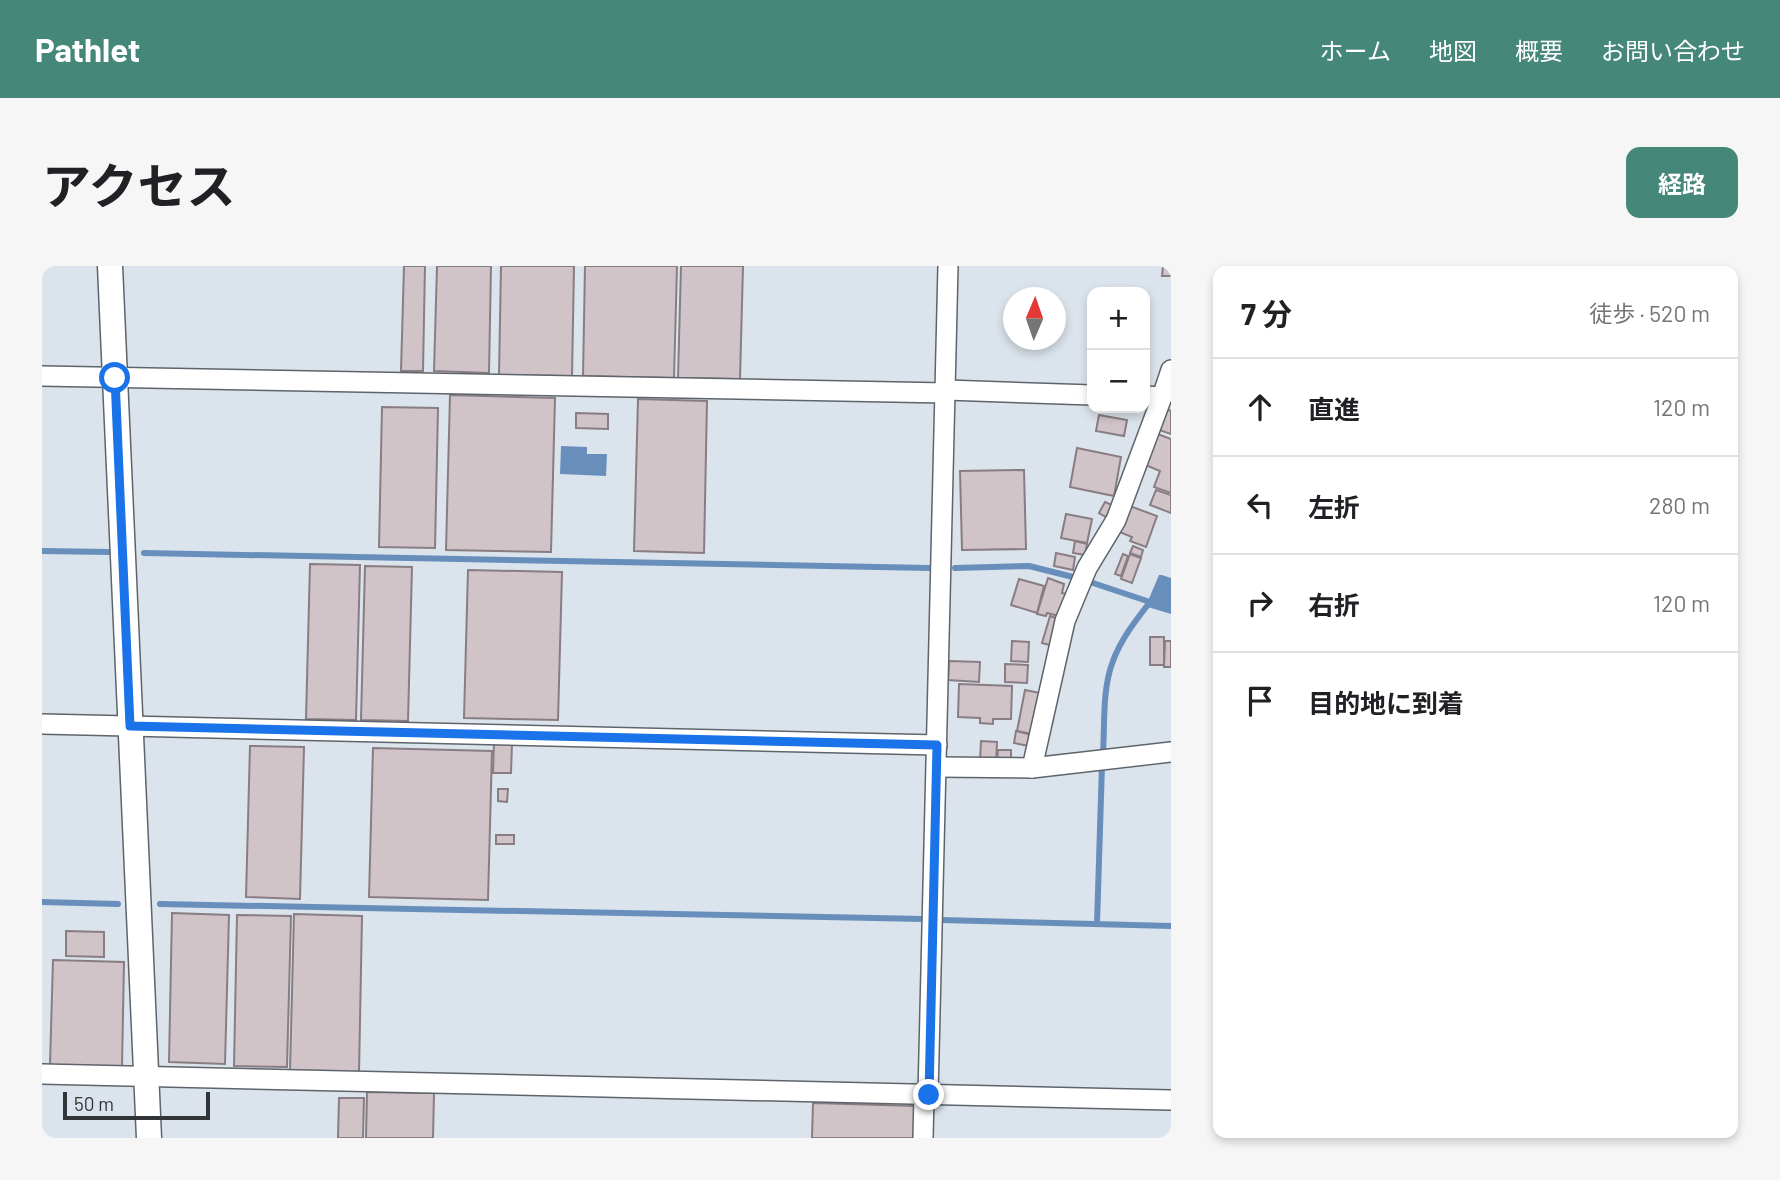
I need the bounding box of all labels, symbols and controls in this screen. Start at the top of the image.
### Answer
text: Pathlet [35,29,140,69]
text: ホーム [1320,36,1391,65]
text: 地図 [1429,36,1477,65]
text: 概要 [1515,36,1563,65]
text: お問い合わせ [1601,36,1745,65]
button: 経路 [1626,147,1738,218]
text: アクセス [42,155,236,214]
north arrow [1003,287,1066,350]
map controls [1087,287,1150,413]
button: + [1087,287,1150,350]
text: 7 分 [1241,295,1292,331]
text: 徒歩 · 520 m [1589,299,1710,327]
button: − [1087,350,1150,413]
route start [99,362,130,393]
icon: ahead [1241,388,1279,426]
text: 直進 [1308,393,1360,424]
text: 120 m [1653,393,1710,421]
icon: left [1241,486,1279,524]
text: 左折 [1308,491,1360,522]
text: 280 m [1649,491,1710,519]
icon: right [1241,584,1279,622]
text: 右折 [1308,589,1360,620]
text: 120 m [1653,589,1710,617]
icon: arrive [1241,682,1279,720]
text: 目的地に到着 [1308,687,1464,718]
route end [913,1079,944,1110]
scale bar [63,1089,210,1121]
text: 50 m [74,1092,114,1115]

